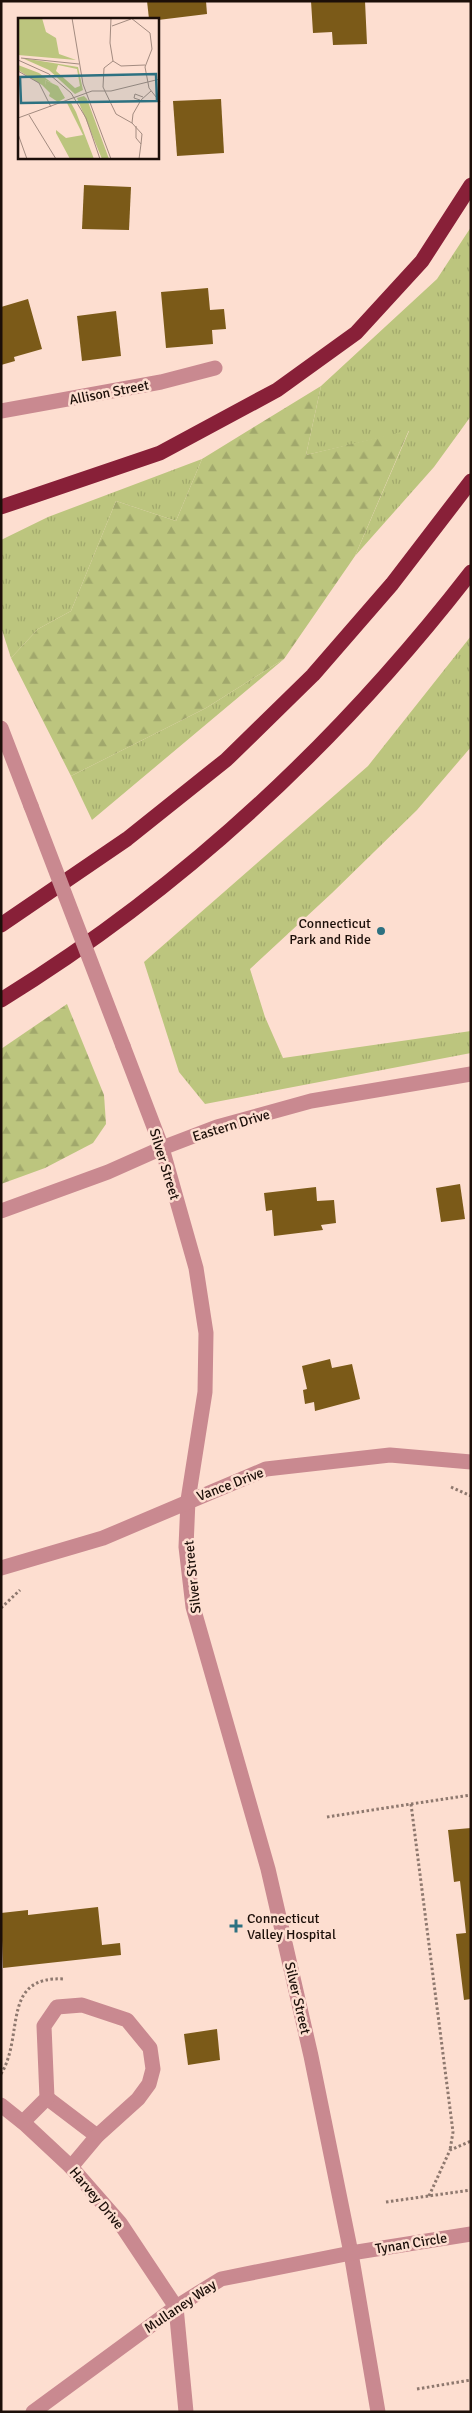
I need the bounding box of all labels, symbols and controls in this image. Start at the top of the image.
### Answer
inset map [18,18,159,159]
street label: Allison Street [68,376,150,409]
place label: Connecticut Park and Ride [289,915,371,948]
marker: Connecticut Park and Ride [375,925,387,937]
street label: Eastern Drive [190,1106,272,1145]
street label: Silver Street [146,1127,183,1202]
street label: Vance Drive [194,1464,266,1505]
street label: Silver Street [180,1539,205,1614]
place label: Connecticut Valley Hospital [247,1910,336,1943]
marker: Connecticut Valley Hospital [229,1919,243,1933]
street label: Silver Street [281,1960,314,2036]
street label: Harvey Drive [66,2164,128,2233]
street label: Tynan Circle [374,2229,448,2258]
street label: Mullaney Way [141,2276,220,2337]

